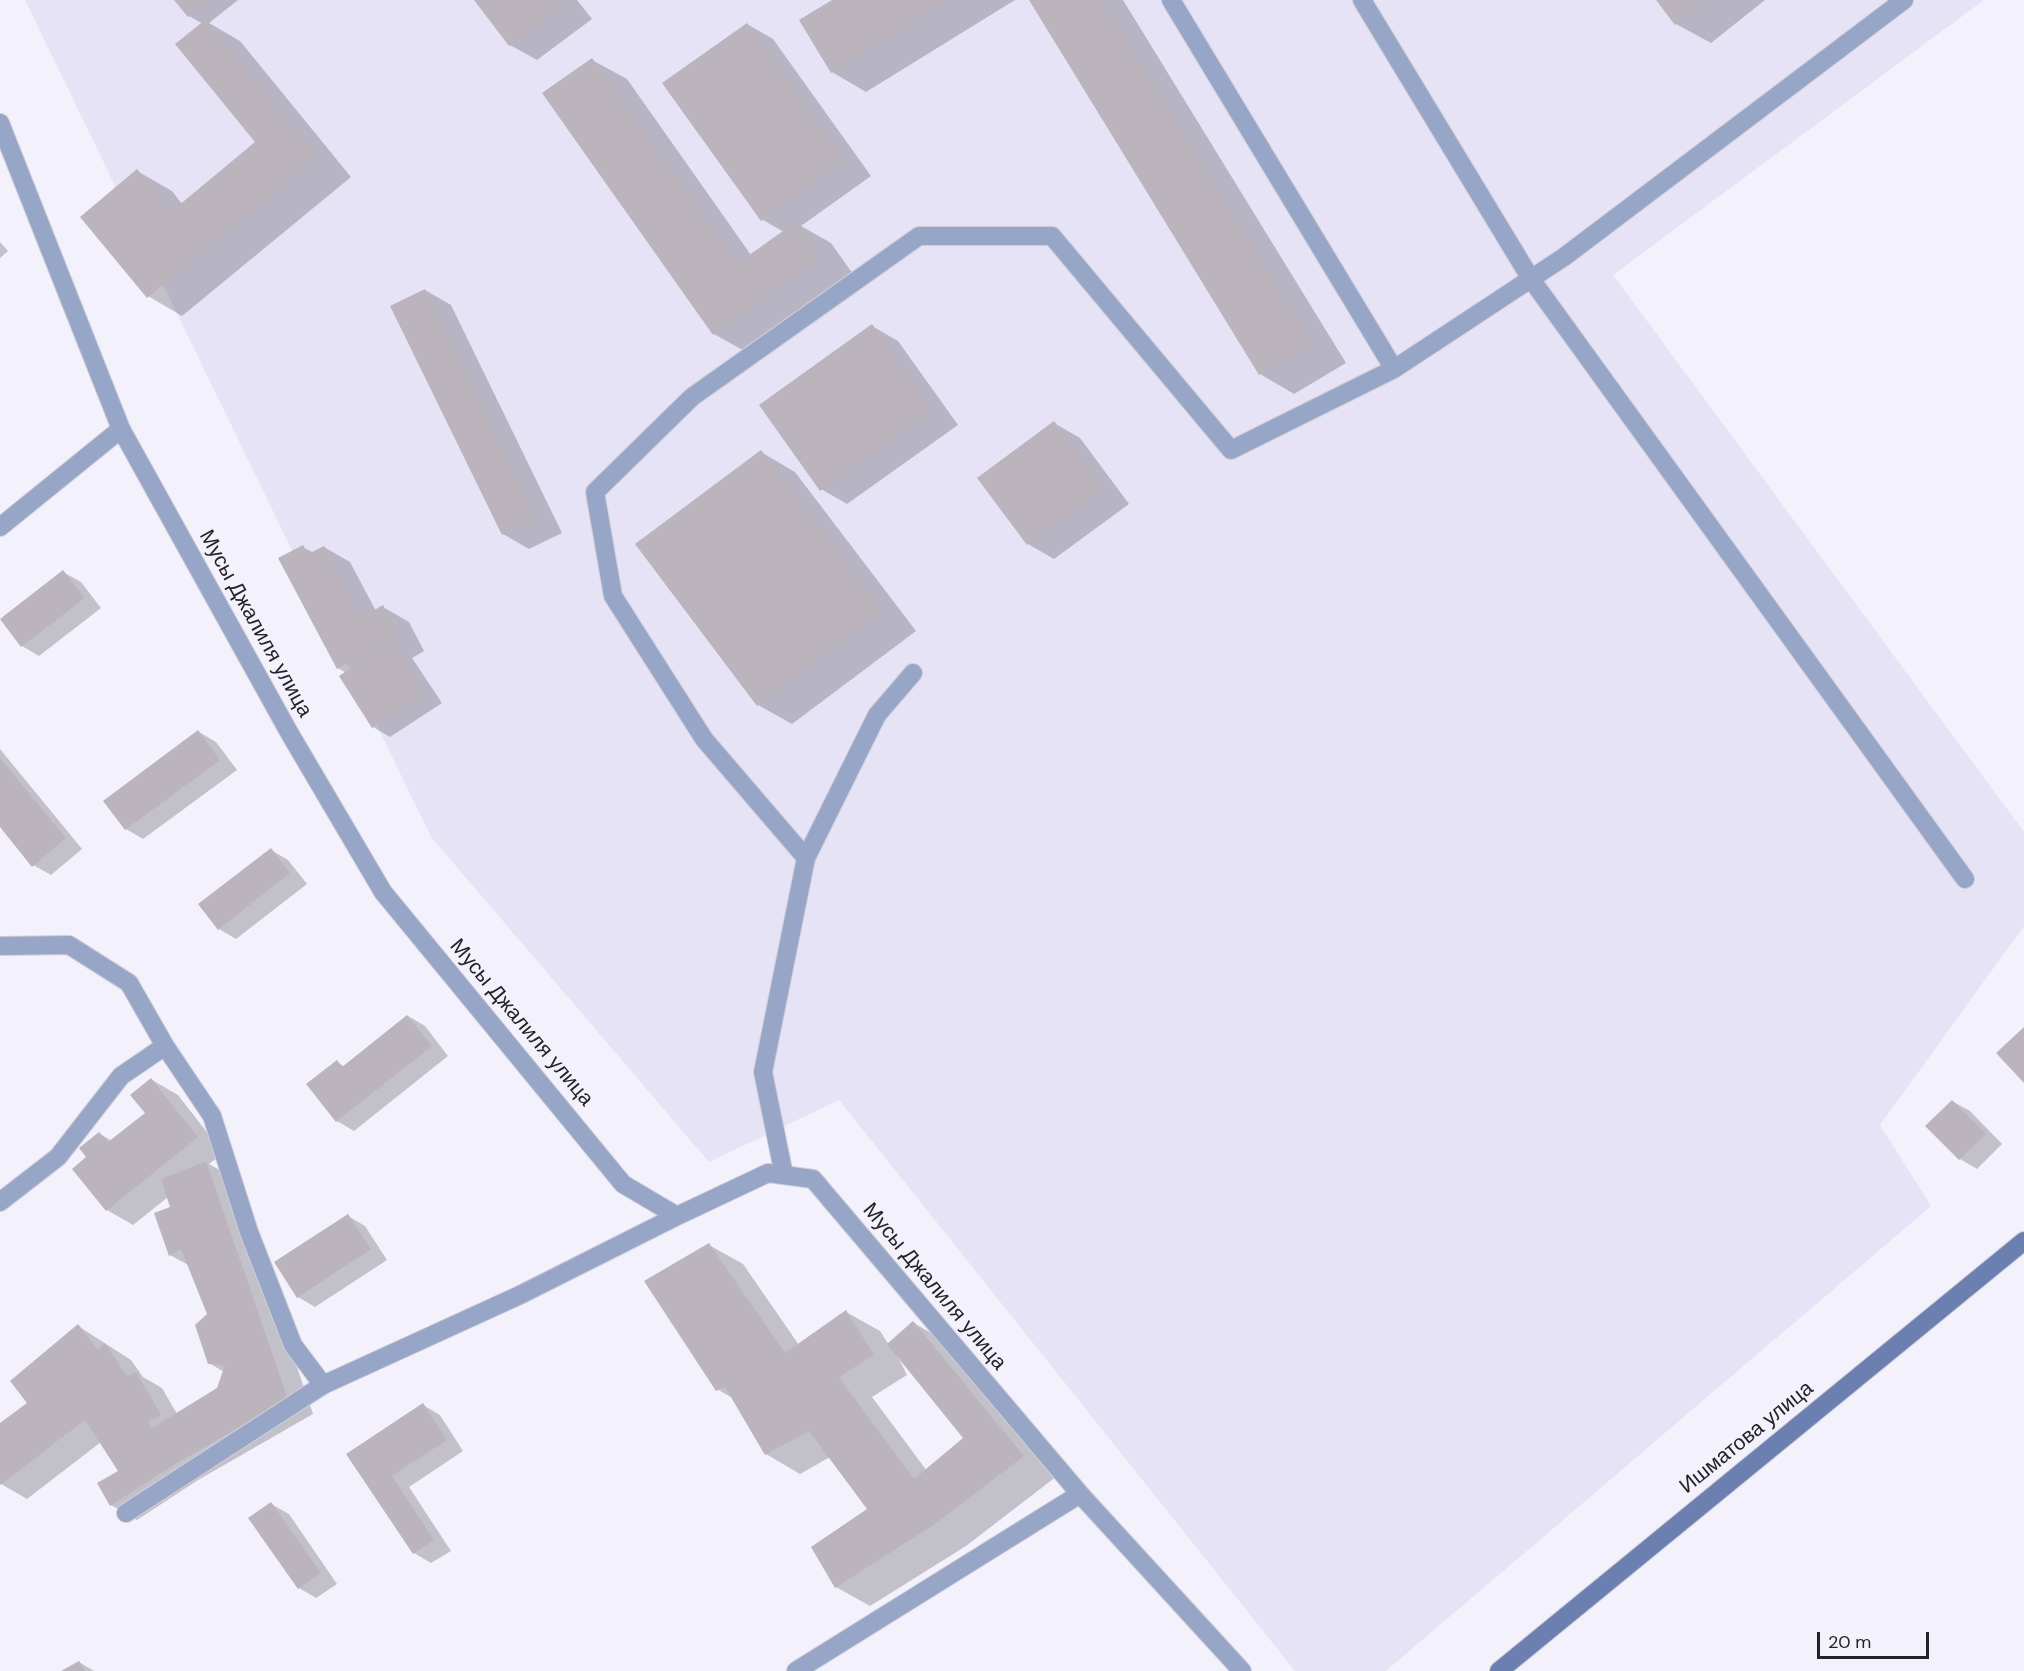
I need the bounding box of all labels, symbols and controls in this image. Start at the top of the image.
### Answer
street label: Мусы Джалиля улица [193,526,317,722]
street label: Мусы Джалиля улица [444,934,598,1112]
street label: Мусы Джалиля улица [857,1198,1011,1376]
street label: Ишматова улица [1675,1376,1819,1500]
scale bar [1820,1620,1932,1658]
text: 20 m [1828,1630,1871,1654]

